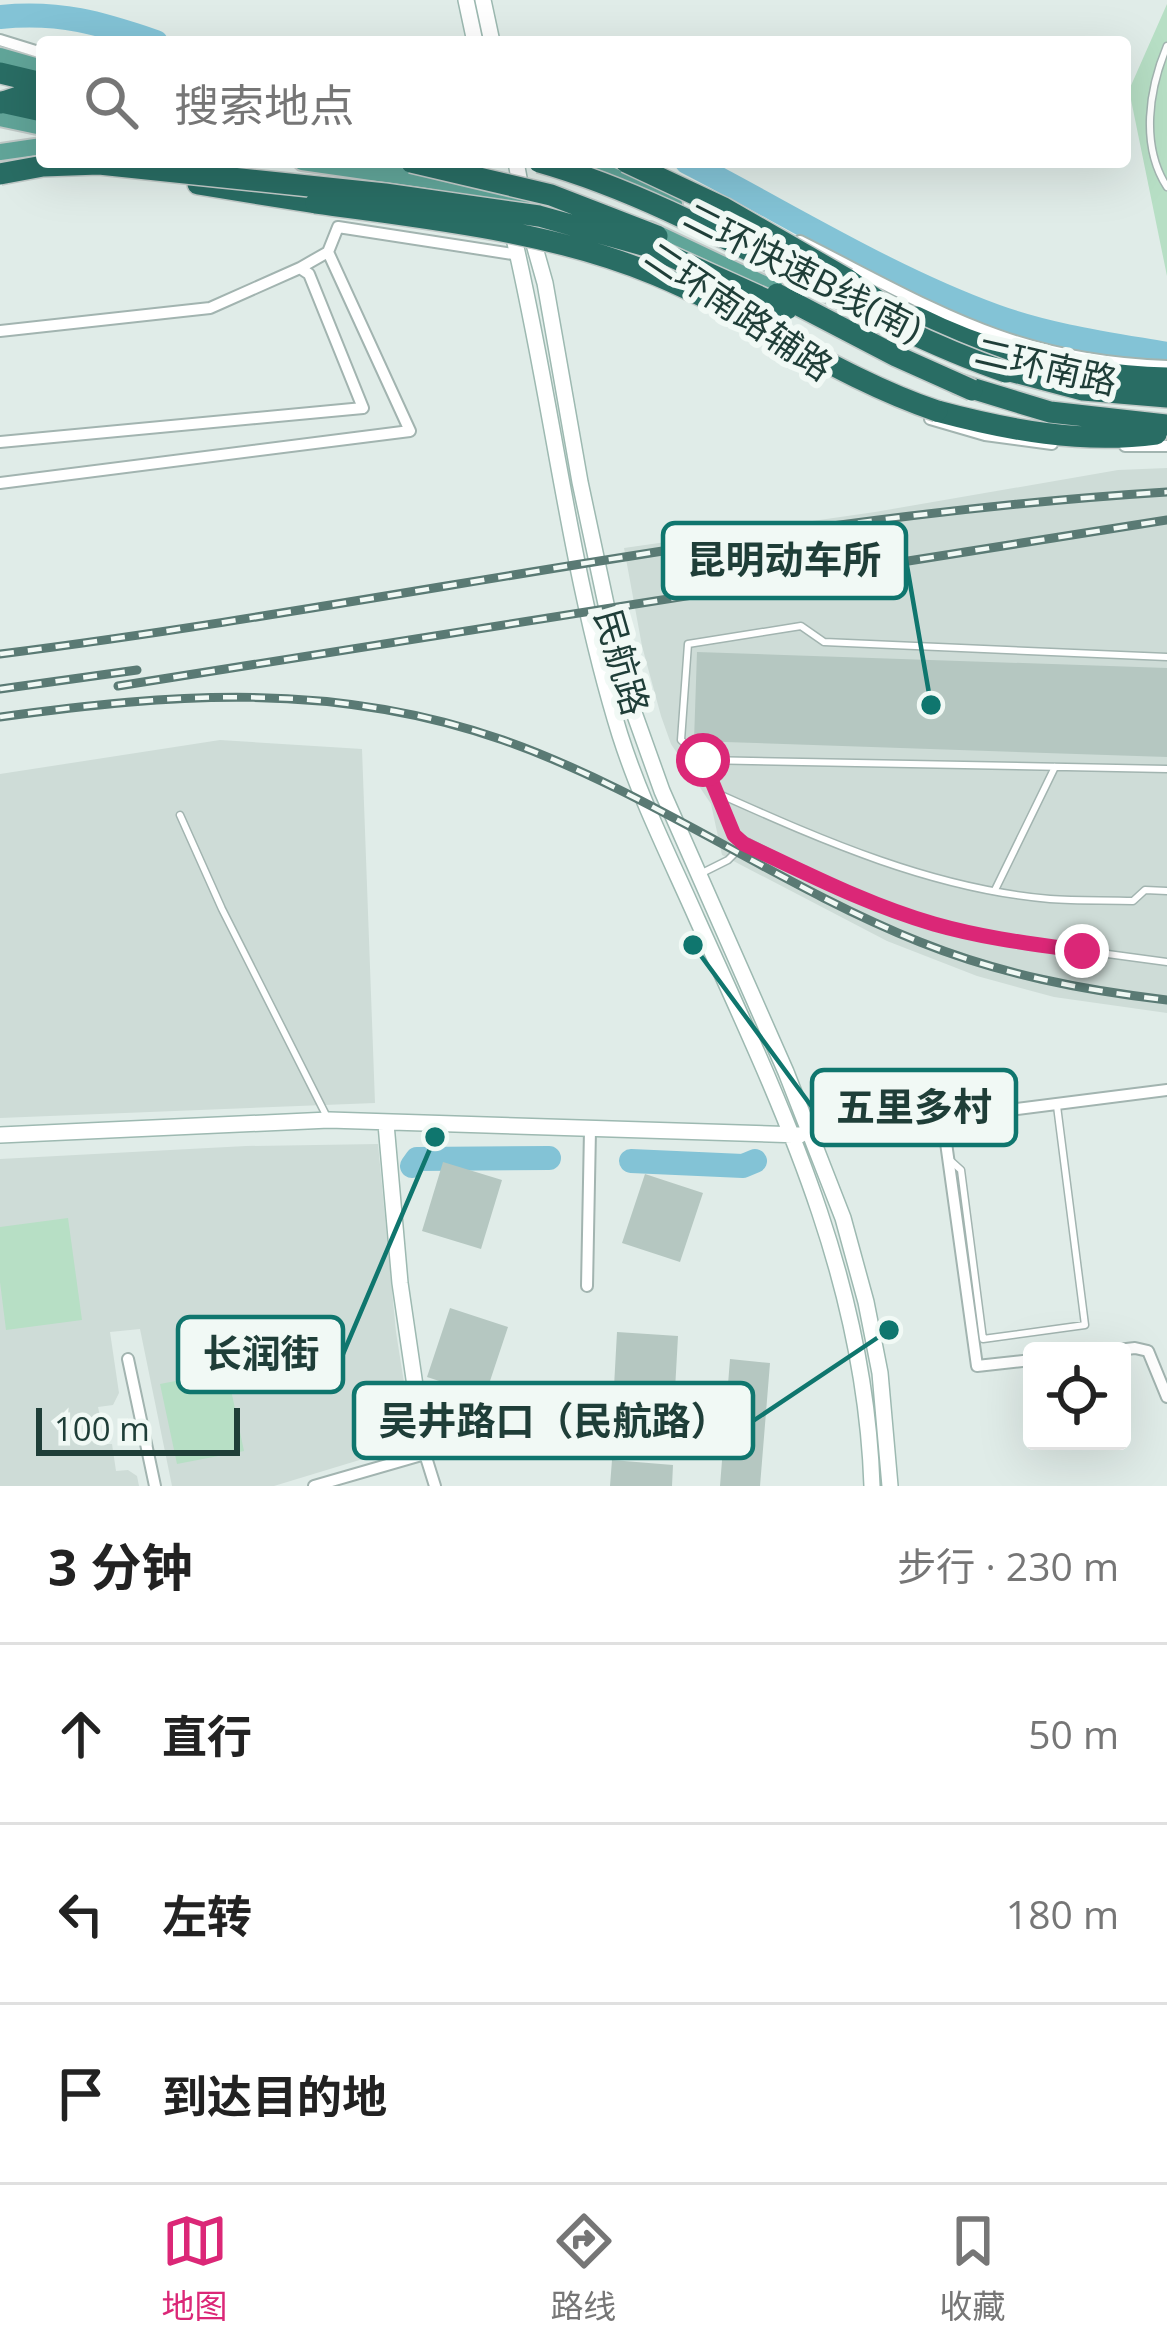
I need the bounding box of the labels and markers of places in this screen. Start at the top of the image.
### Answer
callout: 昆明动车所 [663,523,906,598]
callout: 五里多村 [812,1070,1016,1145]
callout: 长润街 [178,1317,343,1392]
callout: 吴井路口（民航路） [354,1383,753,1458]

